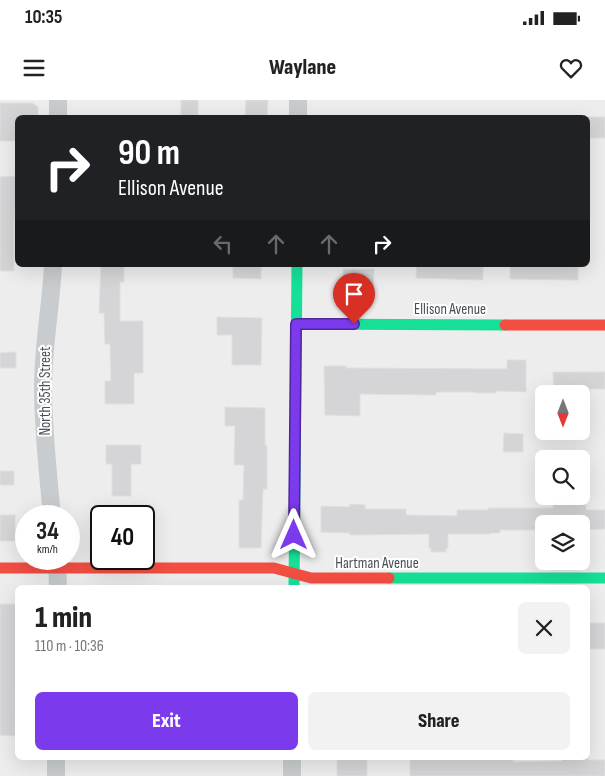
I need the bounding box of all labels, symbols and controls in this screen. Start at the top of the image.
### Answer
text: 10:35 [25,6,62,29]
icon: menu [20,54,48,82]
text: Waylane [269,54,336,81]
icon: heart [557,54,585,82]
text: 90 m [118,132,180,175]
icon: right [35,135,100,200]
text: Ellison Avenue [118,175,224,202]
icon: left [209,230,237,258]
icon: ahead [262,230,290,258]
icon: ahead [315,230,343,258]
icon: right [368,230,396,258]
pin [333,273,375,324]
icon: arrive [340,280,368,308]
street label: Ellison Avenue [414,300,486,319]
street label: North 35th Street [36,346,55,436]
north arrow [535,385,590,440]
map controls [535,385,590,570]
button: search [535,450,590,505]
speed limit sign: 40 [90,505,155,570]
position arrow [267,508,319,560]
button: layers [535,515,590,570]
text: 34 [36,516,59,547]
text: km/h [37,542,58,557]
street label: Hartman Avenue [335,554,419,573]
text: 1 min [35,600,92,636]
button: close [518,602,570,654]
text: 110 m · 10:36 [35,637,104,656]
button: Exit [35,692,298,750]
button: Share [308,692,570,750]

